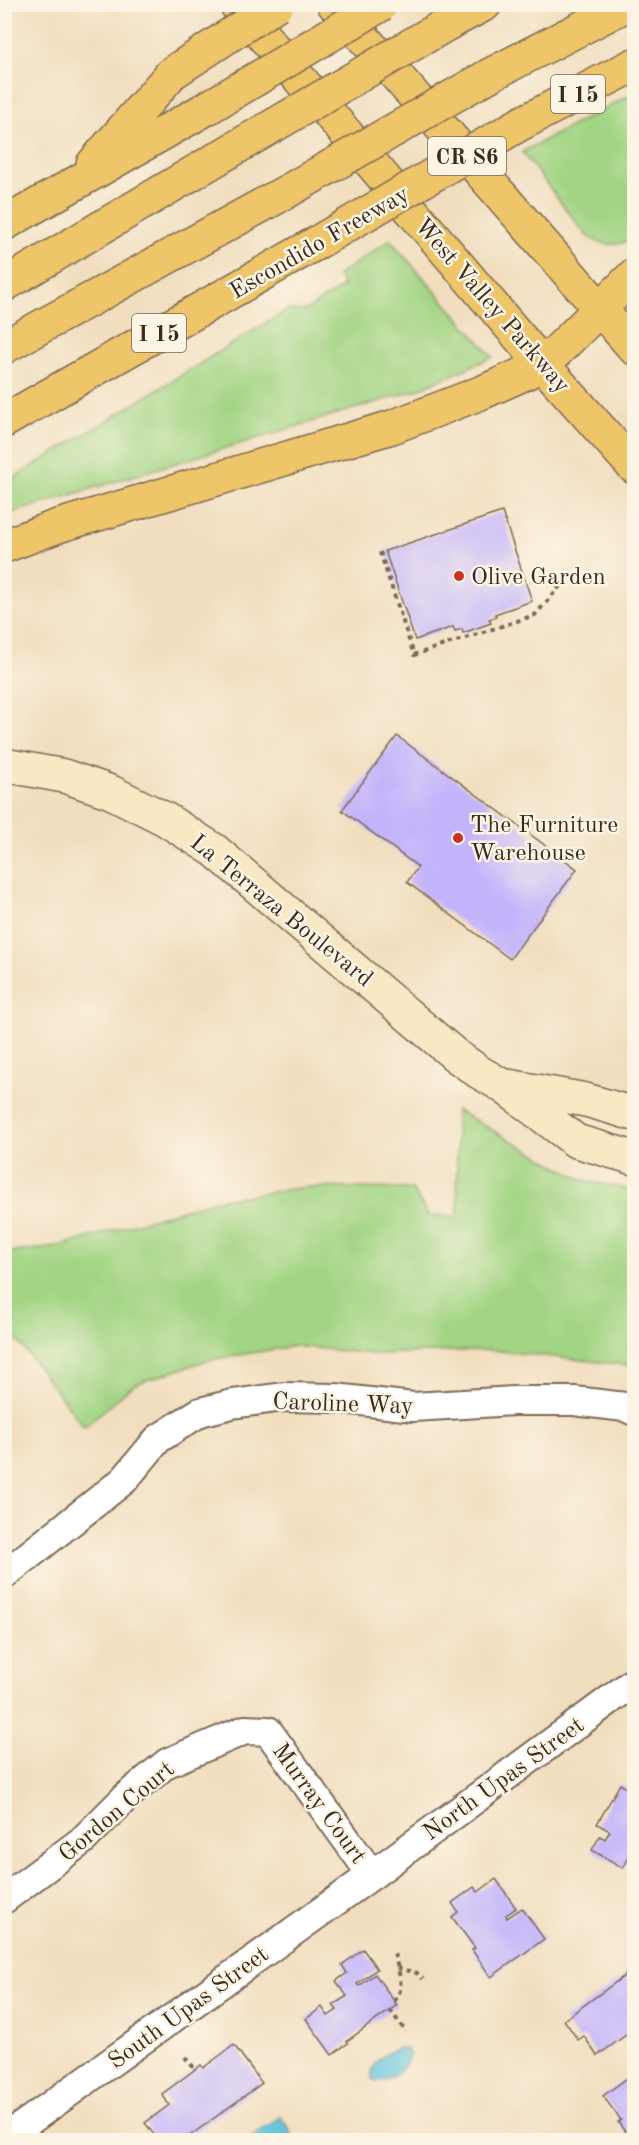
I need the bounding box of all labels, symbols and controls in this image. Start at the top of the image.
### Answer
road number: I 15 [551,75,605,113]
road number: CR S6 [428,137,506,175]
street label: Escondido Freeway [226,183,414,305]
street label: West Valley Parkway [409,214,574,399]
road number: I 15 [132,314,186,352]
place label: Olive Garden [471,566,606,590]
marker: Olive Garden [452,569,466,583]
place label: The Furniture Warehouse [470,814,618,866]
street label: La Terraza Boulevard [185,831,376,992]
marker: The Furniture Warehouse [451,831,465,845]
street label: Caroline Way [272,1391,414,1419]
street label: North Upas Street [419,1713,589,1846]
street label: Murray Court [267,1739,370,1869]
street label: Gordon Court [55,1758,179,1867]
street label: South Upas Street [105,1943,274,2075]

